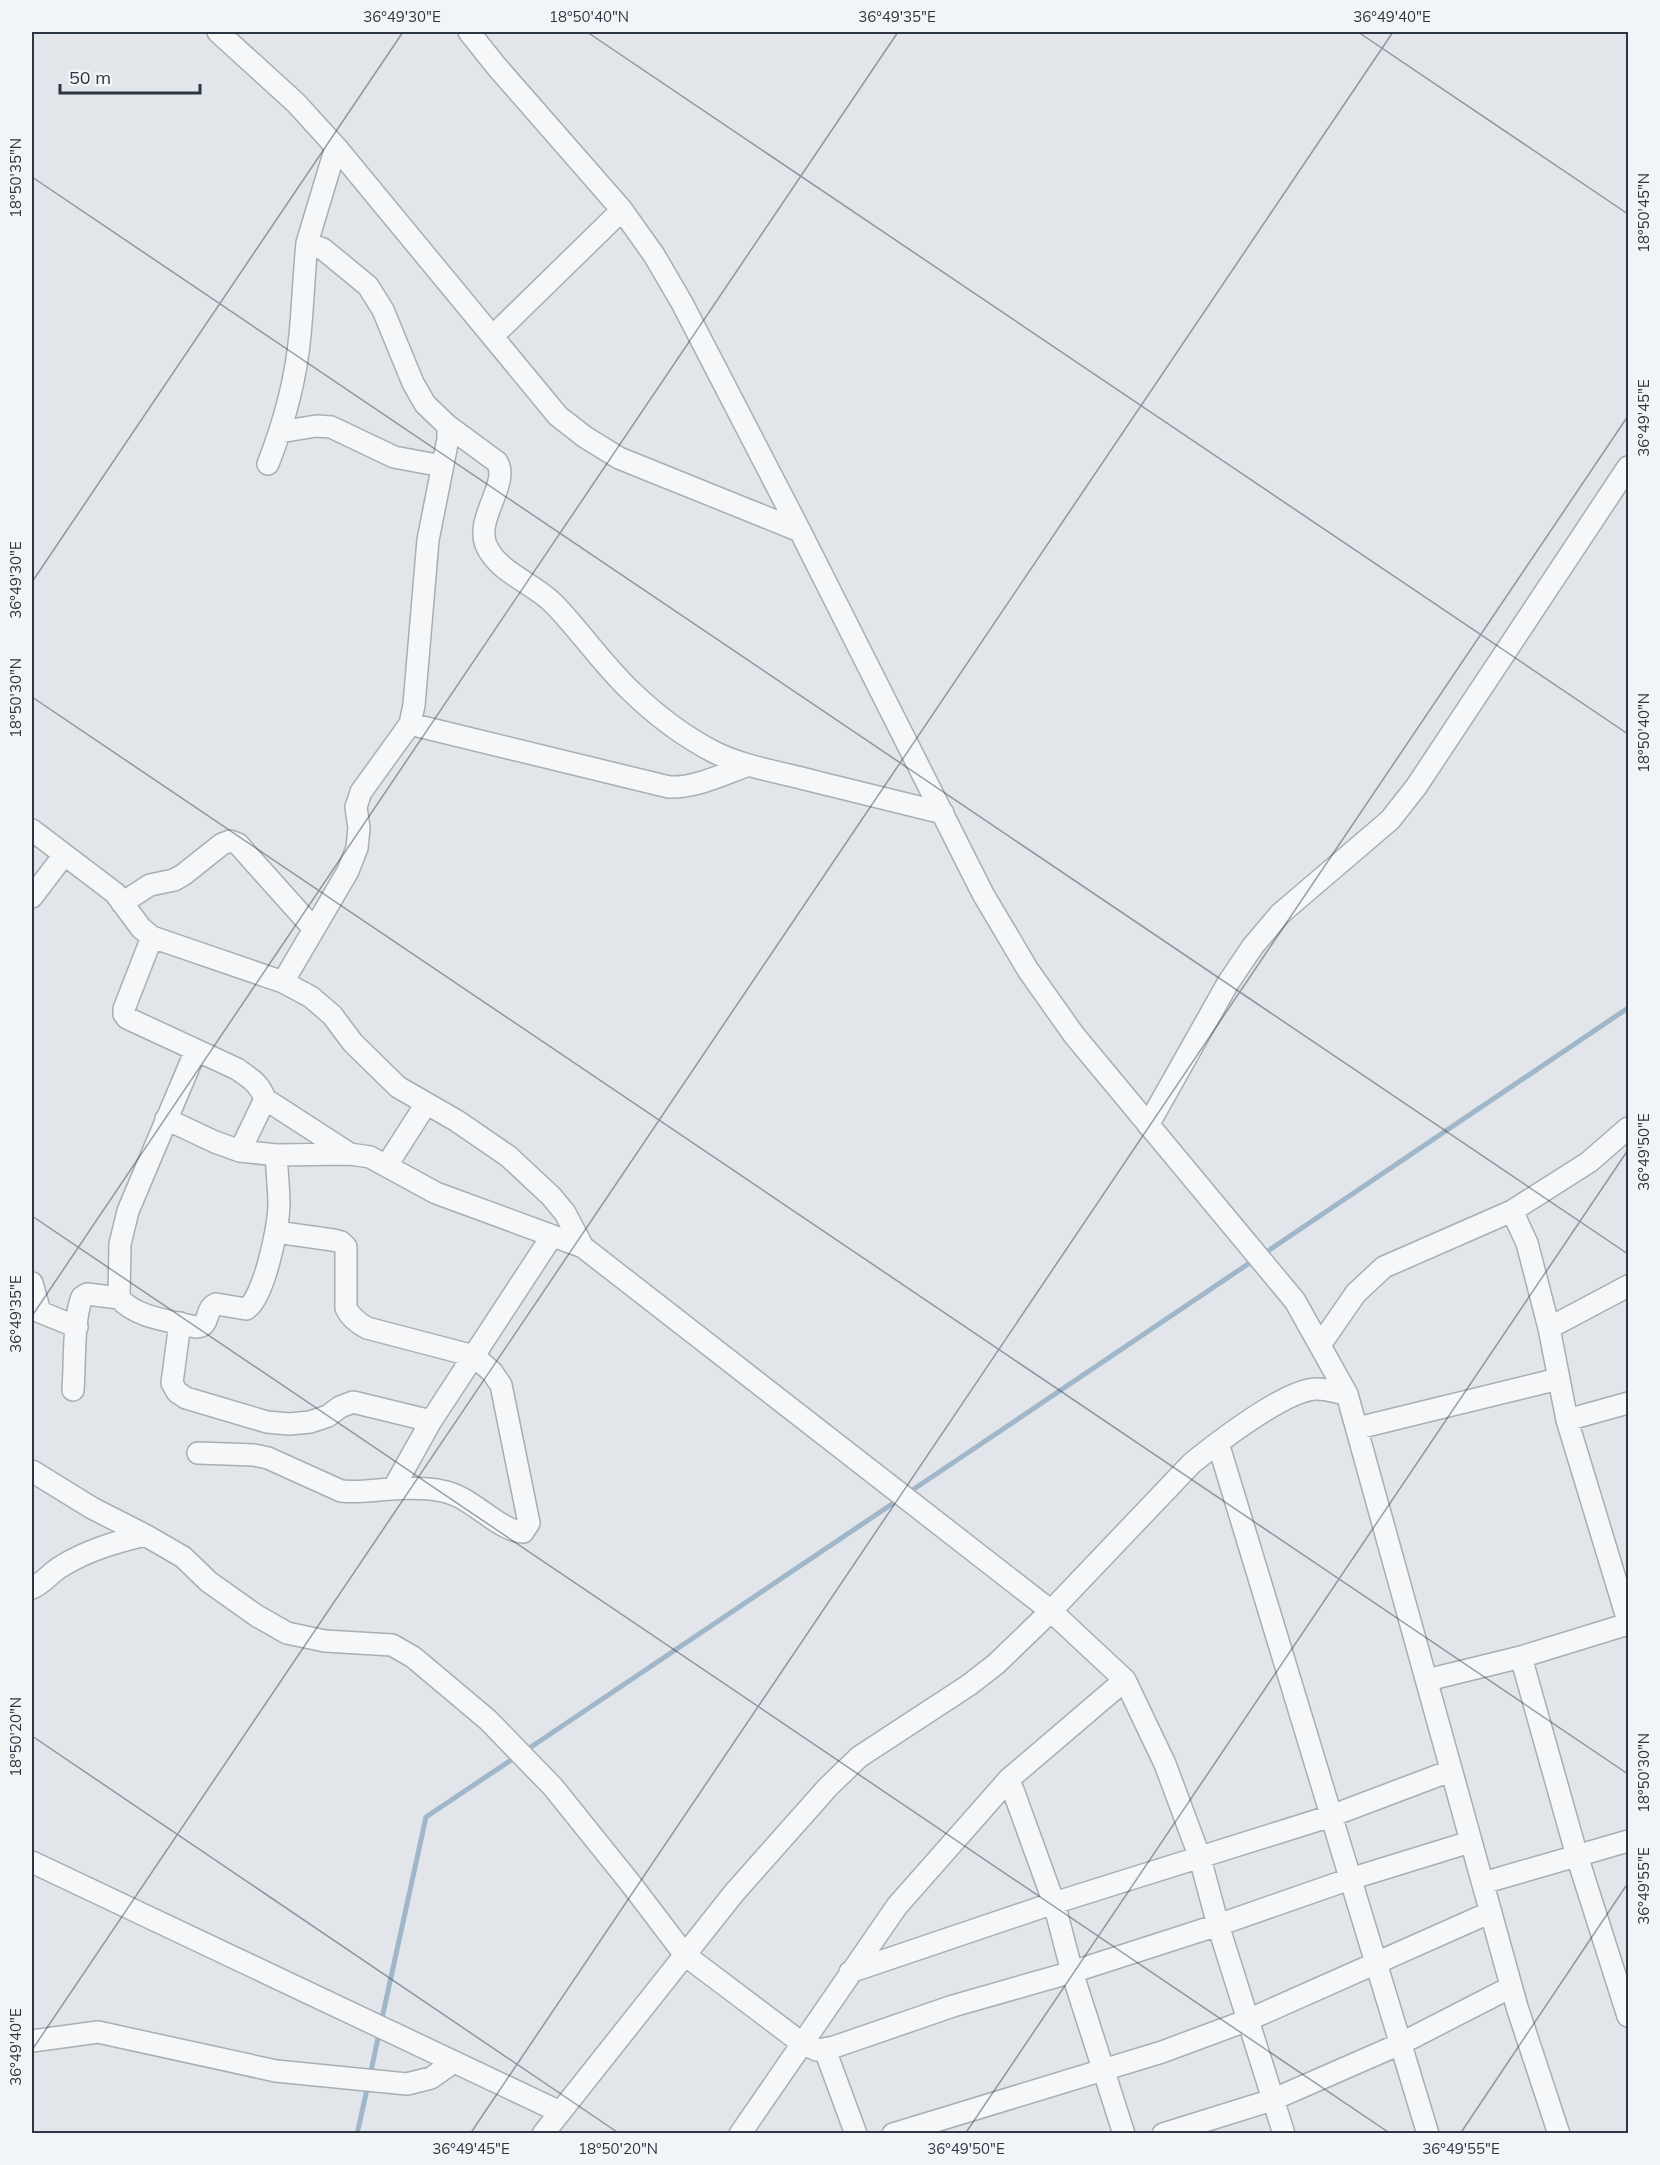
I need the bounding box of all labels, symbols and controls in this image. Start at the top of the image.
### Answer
text: 36°49'30"E [363,7,441,26]
text: 18°50'40"N [549,7,629,26]
text: 36°49'35"E [858,7,936,26]
text: 36°49'40"E [1353,7,1431,26]
scale bar [60,57,200,95]
text: 50 m [69,66,111,89]
text: 18°50'35"N [6,138,25,218]
text: 18°50'45"N [1634,173,1653,253]
text: 36°49'45"E [1634,379,1653,457]
text: 36°49'30"E [6,541,25,619]
text: 18°50'30"N [6,658,25,738]
text: 18°50'40"N [1634,693,1653,773]
text: 36°49'50"E [1634,1113,1653,1191]
text: 36°49'35"E [6,1275,25,1353]
text: 18°50'20"N [6,1697,25,1777]
text: 18°50'30"N [1634,1733,1653,1813]
text: 36°49'55"E [1634,1847,1653,1925]
text: 36°49'40"E [6,2008,25,2086]
text: 36°49'45"E [432,2139,510,2158]
text: 18°50'20"N [578,2139,658,2158]
text: 36°49'50"E [927,2139,1005,2158]
text: 36°49'55"E [1422,2139,1500,2158]

